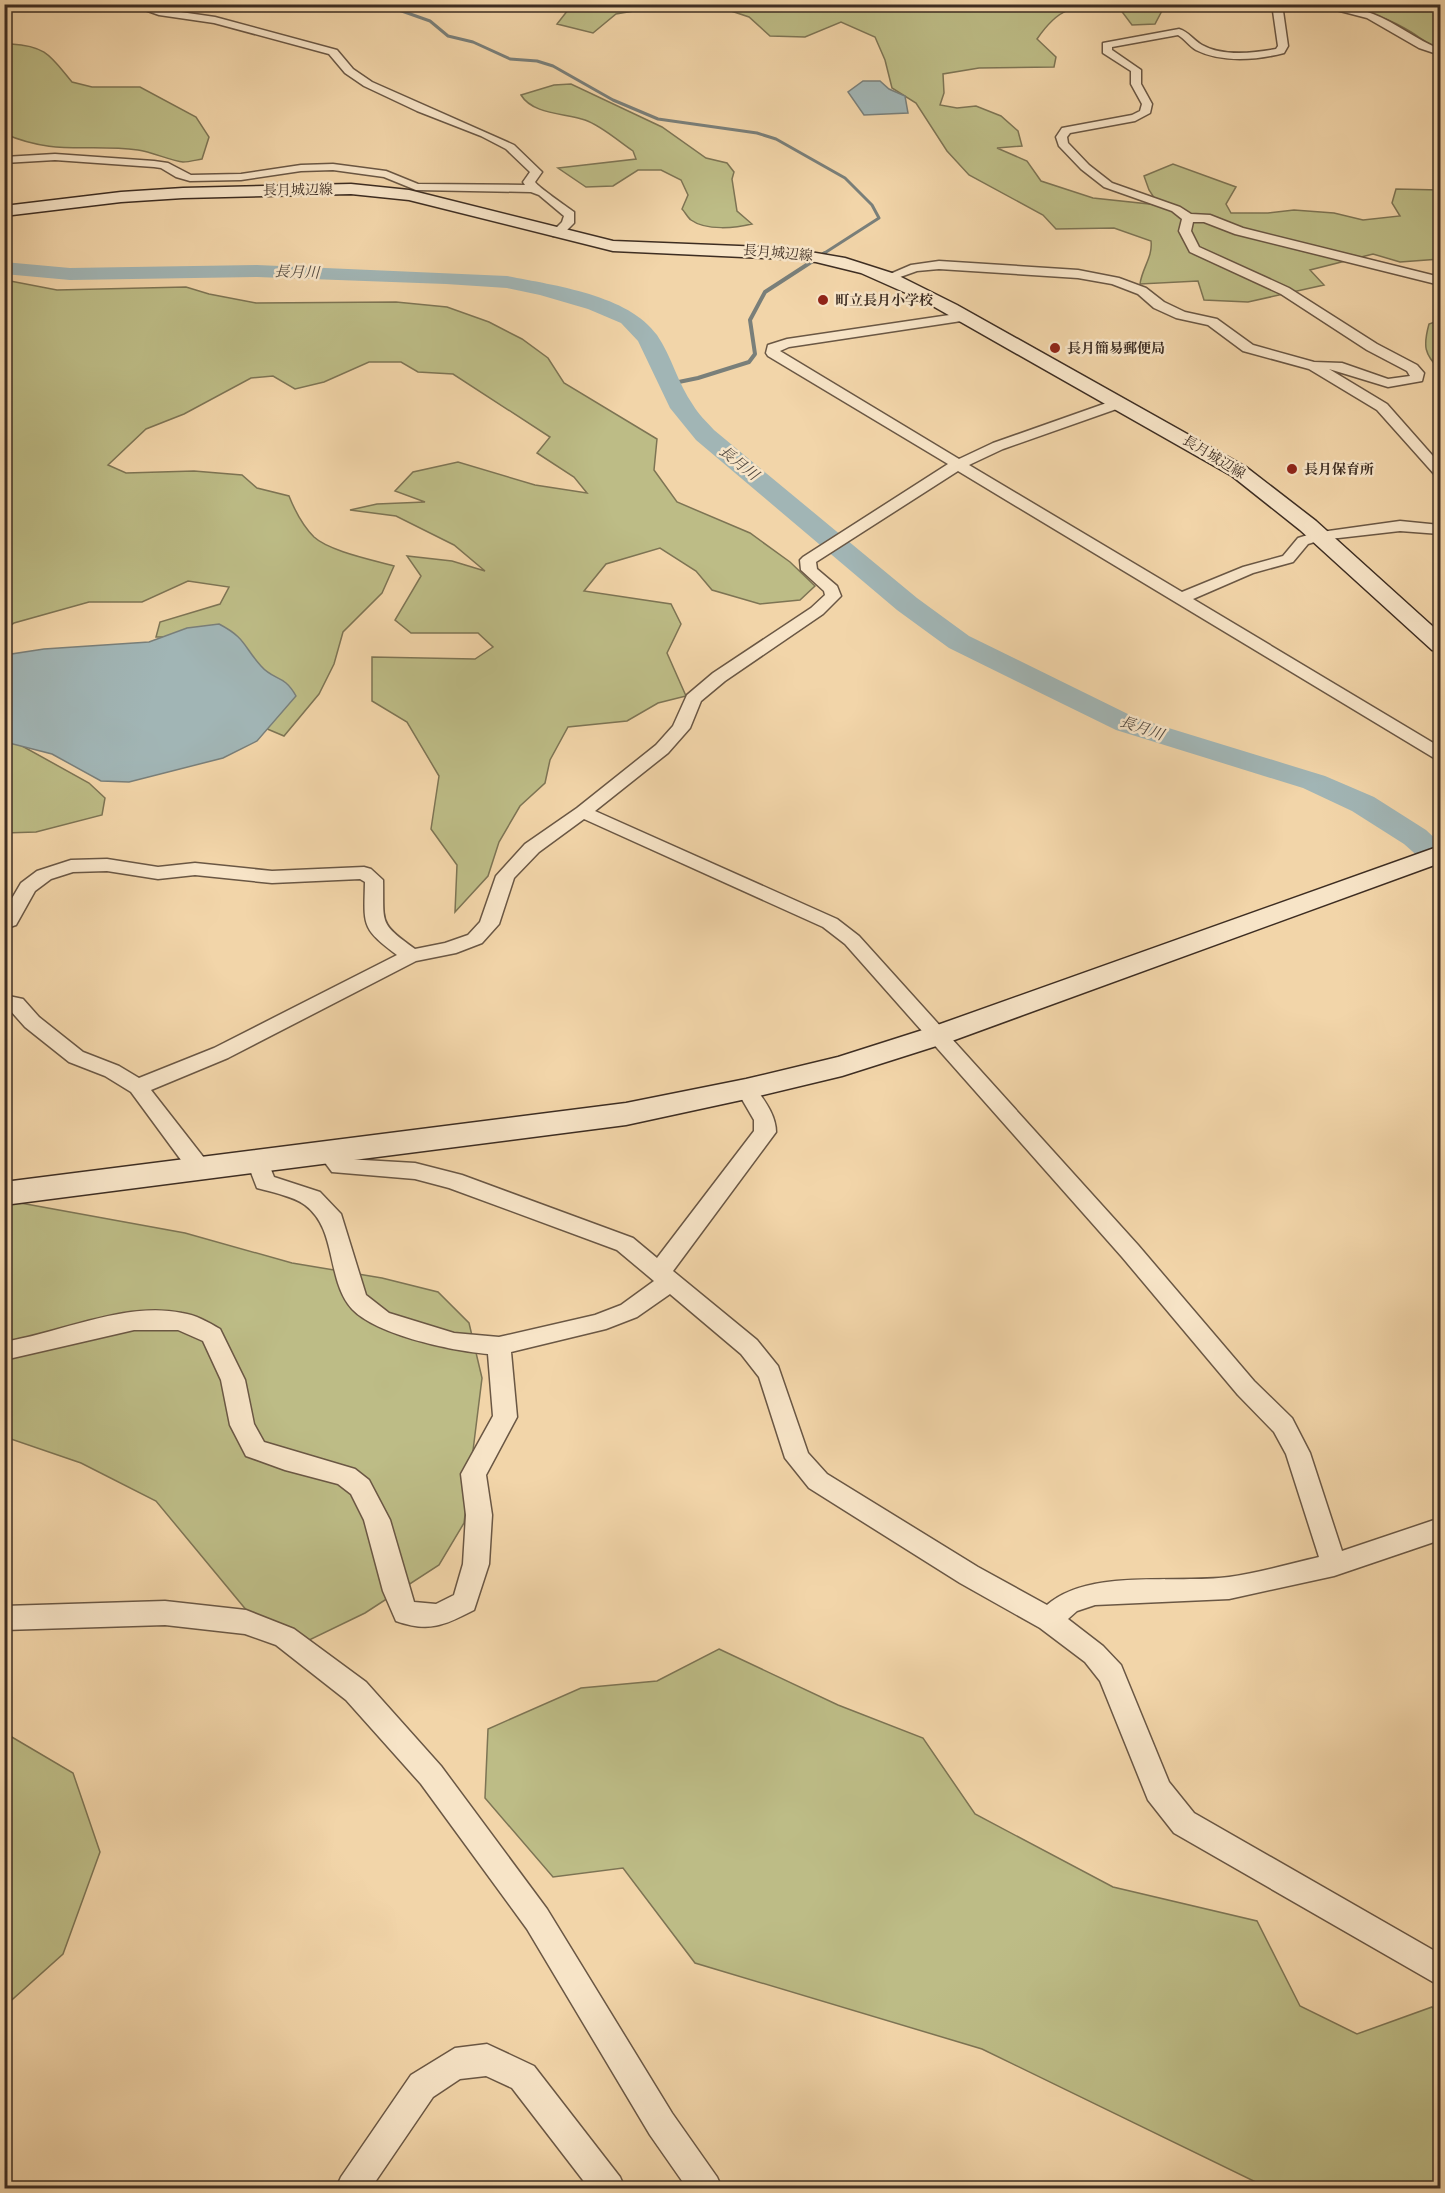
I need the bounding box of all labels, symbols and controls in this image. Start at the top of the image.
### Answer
street label: 長月城辺線 [263,180,333,200]
street label: 長月城辺線 [742,240,814,266]
water label: 長月川 [274,261,322,283]
place label: 町立長月小学校 [835,291,933,310]
marker: 町立長月小学校 [816,293,830,307]
place label: 長月簡易郵便局 [1067,339,1165,358]
marker: 長月簡易郵便局 [1048,341,1062,355]
street label: 長月城辺線 [1179,431,1249,483]
water label: 長月川 [715,441,764,486]
place label: 長月保育所 [1304,460,1374,479]
marker: 長月保育所 [1285,462,1299,476]
water label: 長月川 [1117,711,1168,745]

